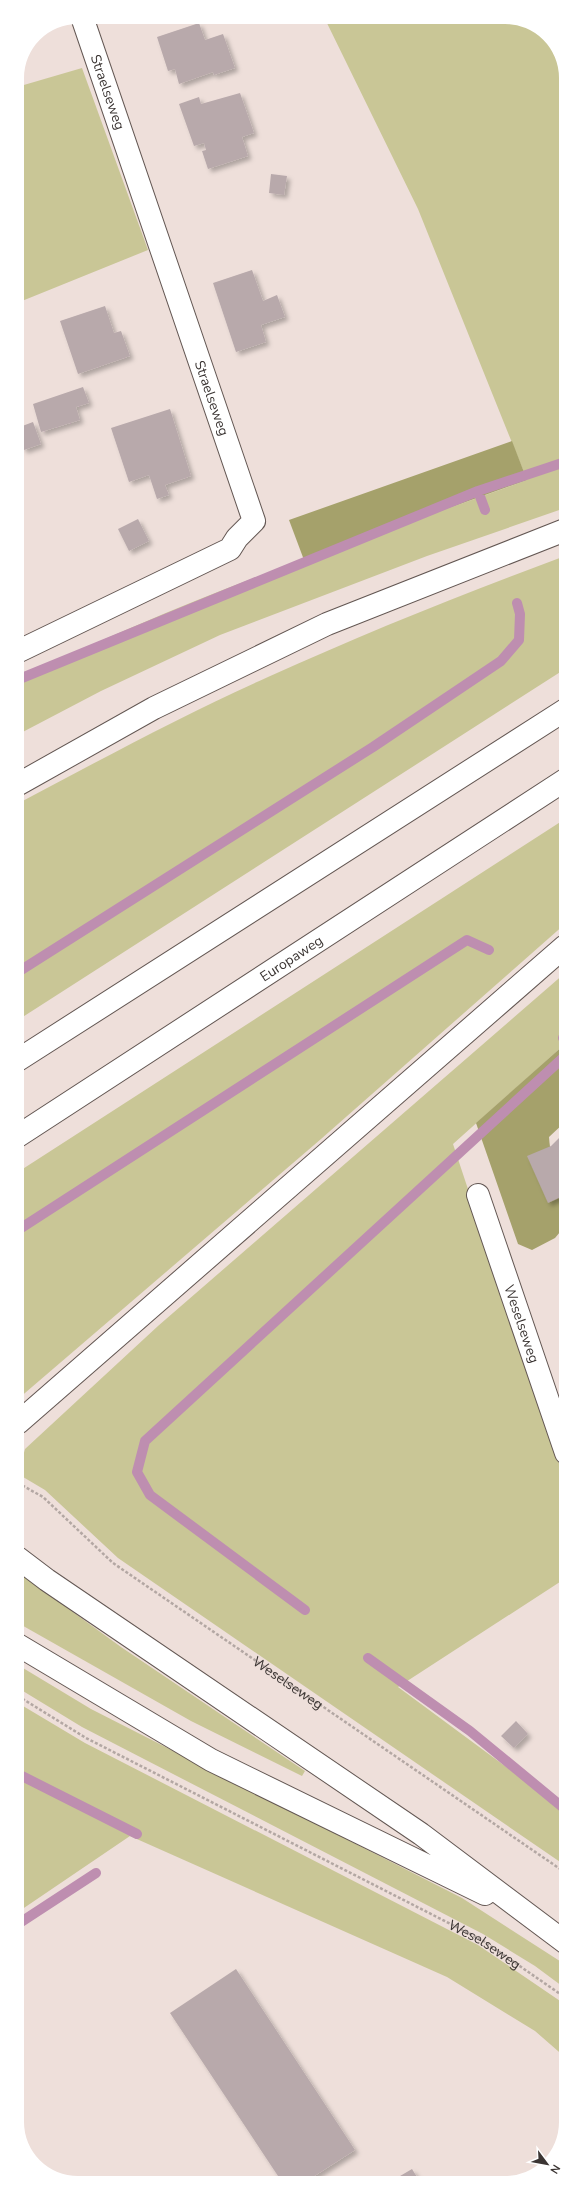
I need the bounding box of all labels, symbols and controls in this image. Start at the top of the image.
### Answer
street label: Straelseweg [86,52,129,133]
street label: Straelseweg [190,358,233,439]
street label: Europaweg [256,931,327,986]
street label: Weselseweg [499,1282,544,1366]
street label: Weselseweg [249,1652,327,1714]
street label: Weselseweg [445,1915,524,1974]
north arrow [527,2144,567,2184]
text: N [547,2162,564,2177]

